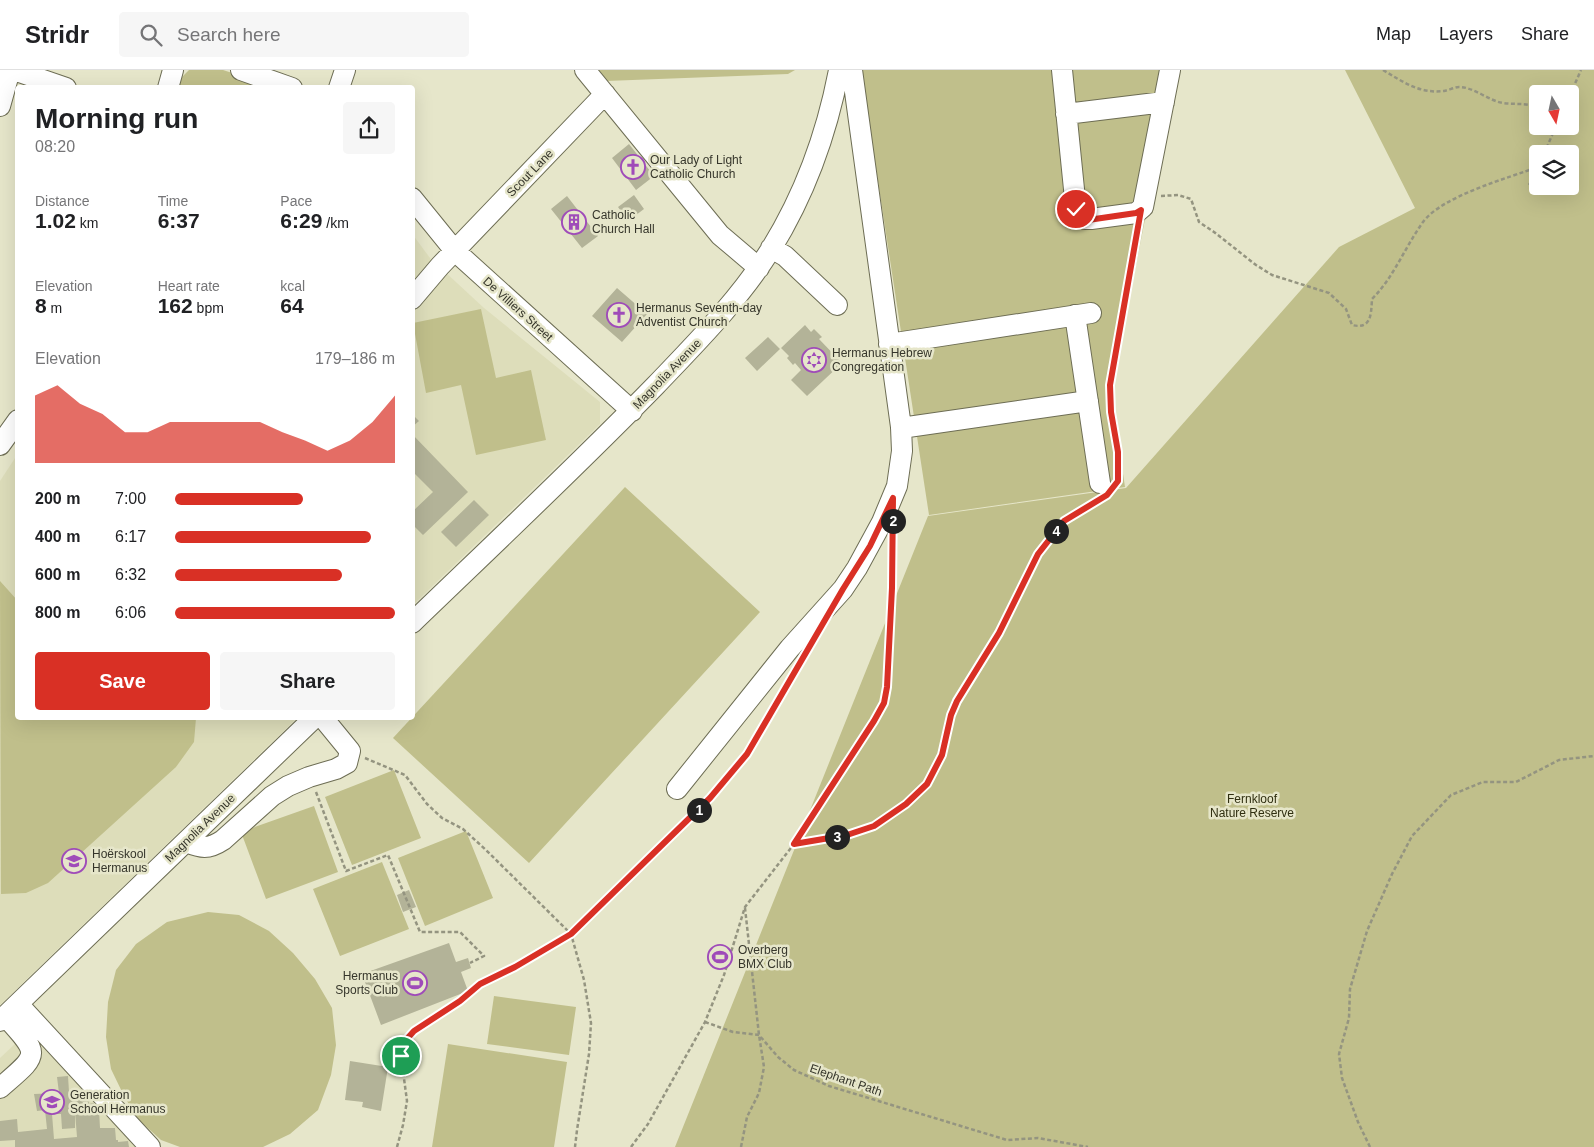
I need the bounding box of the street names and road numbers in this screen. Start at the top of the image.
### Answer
street label: Scout Lane [504,146,556,200]
street label: De Villiers Street [480,274,556,344]
street label: Magnolia Avenue [630,336,704,412]
street label: Magnolia Avenue [162,791,238,865]
street label: Elephant Path [808,1061,884,1099]

